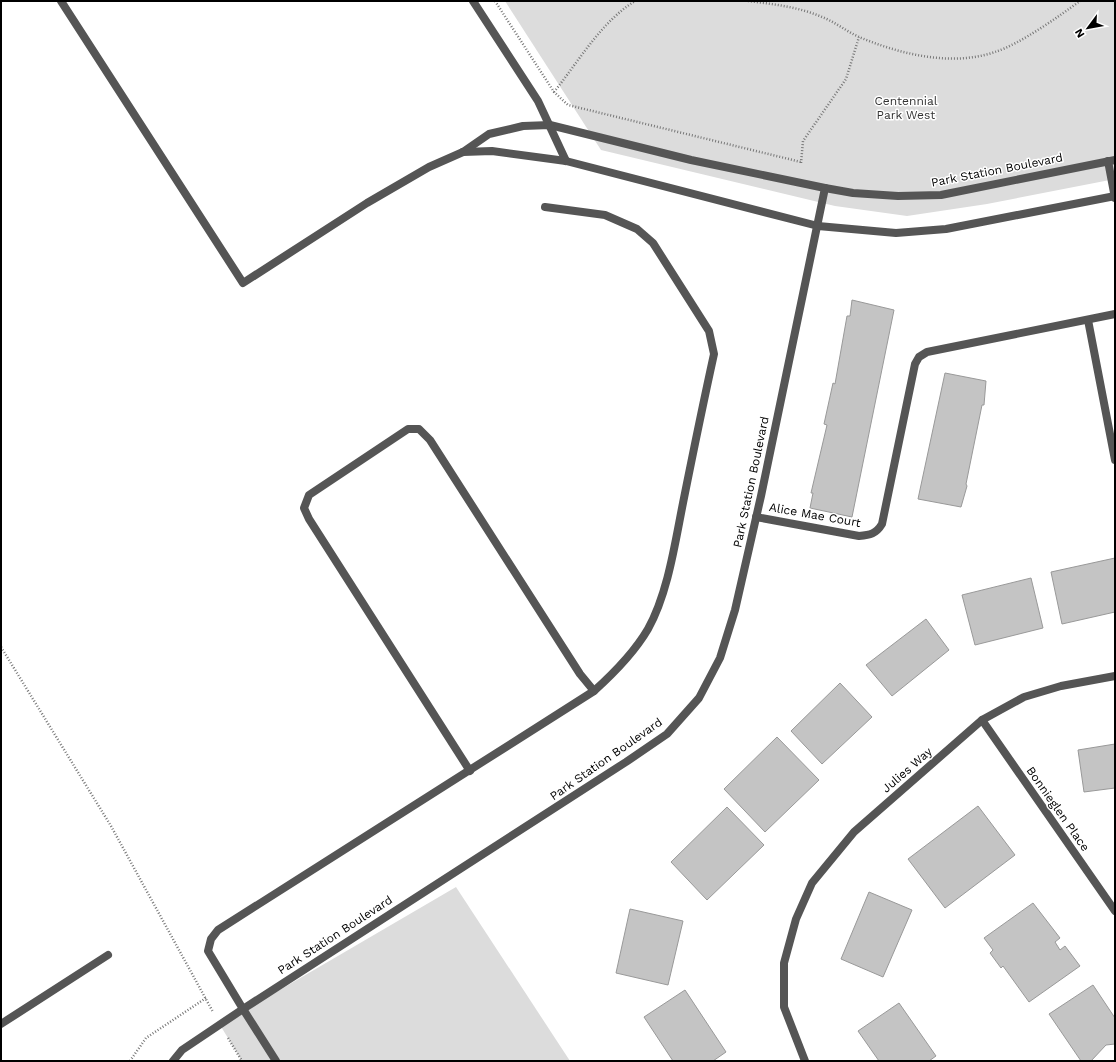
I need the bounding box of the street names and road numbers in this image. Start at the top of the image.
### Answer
street label: Park Station Boulevard [930,150,1064,190]
street label: Park Station Boulevard [730,415,772,549]
street label: Alice Mae Court [768,500,862,530]
street label: Park Station Boulevard [547,715,665,803]
street label: Julies Way [879,744,935,796]
street label: Bonnieglen Place [1024,764,1092,854]
street label: Park Station Boulevard [275,893,395,977]

